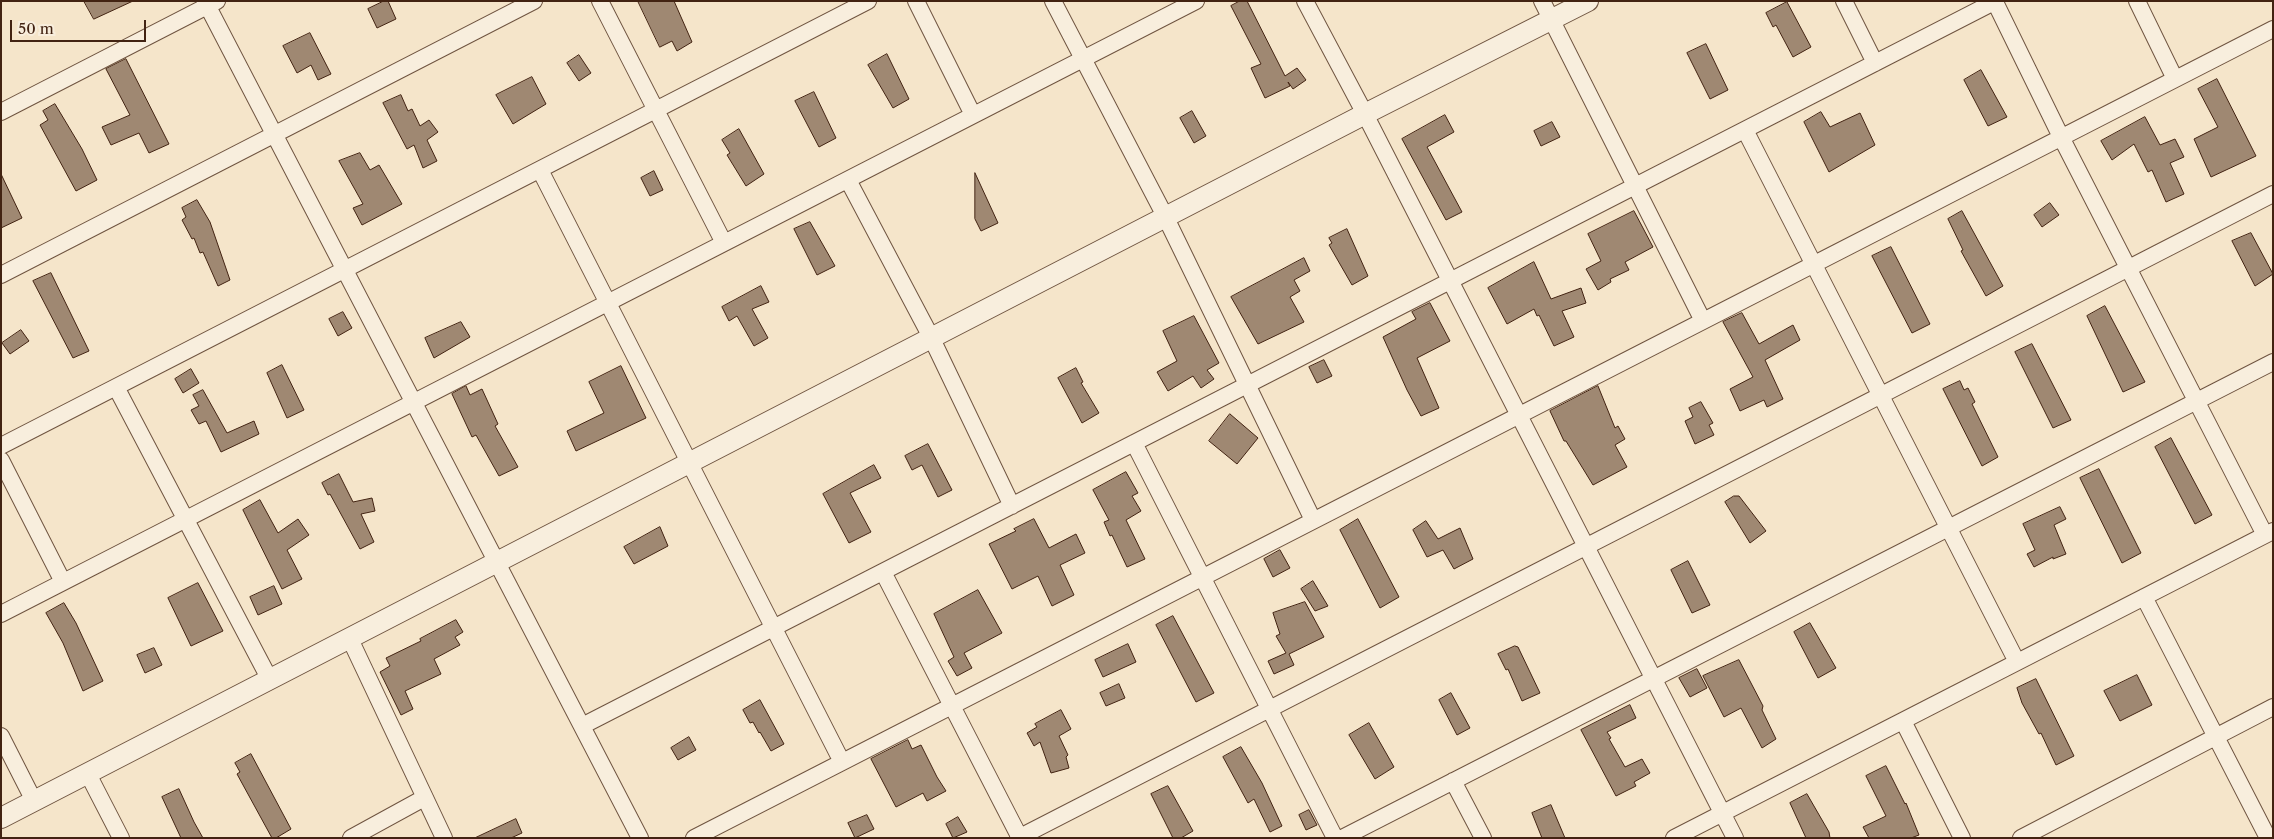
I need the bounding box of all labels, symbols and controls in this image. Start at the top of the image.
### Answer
scale bar [12,10,149,42]
text: 50 m [18,19,54,38]

